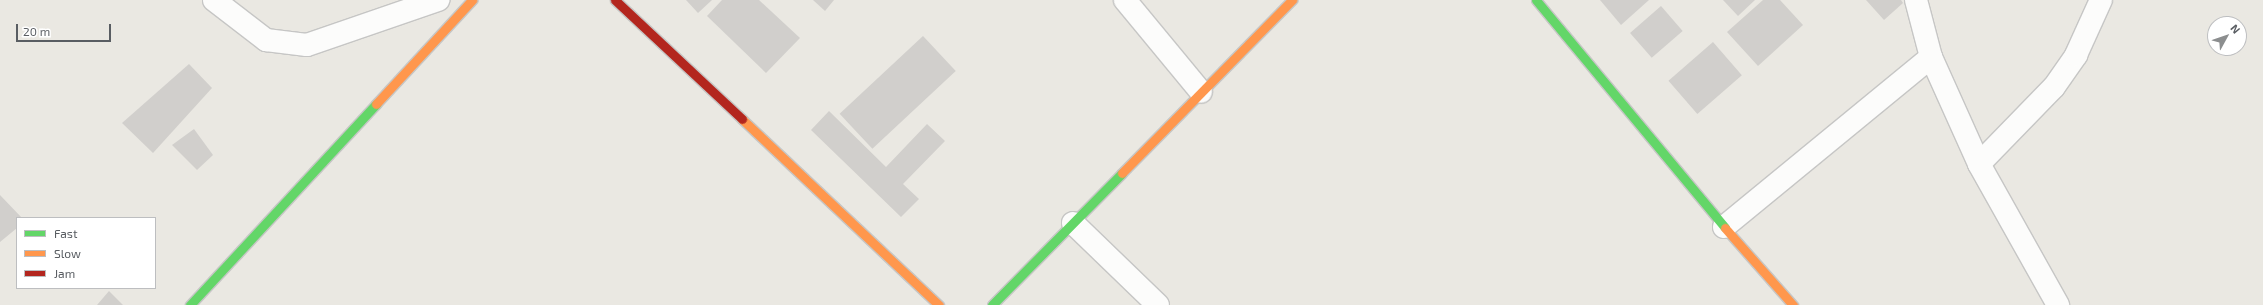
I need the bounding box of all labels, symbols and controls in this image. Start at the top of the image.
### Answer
scale bar [18,16,113,42]
north arrow [2207,16,2247,56]
text: N [2228,21,2243,36]
text: 20 m [23,24,50,38]
legend [16,217,156,289]
text: Fast [54,226,77,240]
text: Slow [54,246,81,260]
text: Jam [54,266,75,280]

